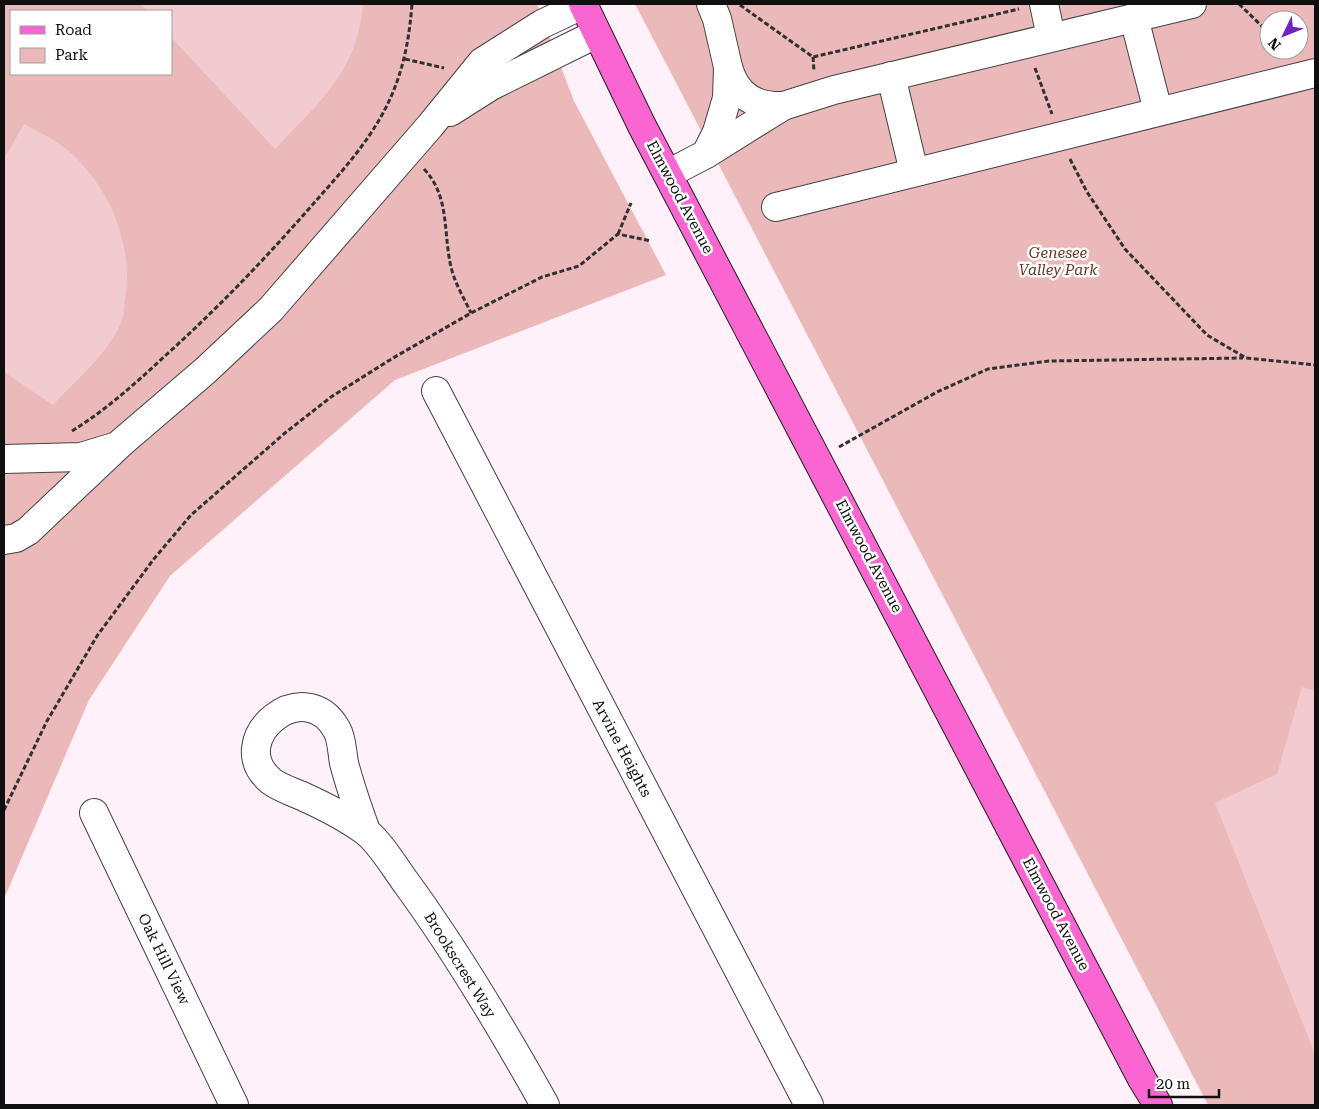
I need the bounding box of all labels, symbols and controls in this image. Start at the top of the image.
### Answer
legend [10,10,172,75]
north arrow [1259,10,1309,60]
text: Road [55,21,92,39]
text: N [1265,34,1284,53]
text: Park [55,46,89,64]
street label: Elmwood Avenue [643,137,717,257]
park label: Genesee Valley Park [1019,244,1098,279]
street label: Elmwood Avenue [832,496,906,616]
street label: Arvine Heights [589,696,655,800]
street label: Elmwood Avenue [1019,854,1093,974]
street label: Brookscrest Way [420,909,500,1021]
street label: Oak Hill View [134,910,194,1008]
scale bar [1149,1066,1219,1098]
text: 20 m [1156,1075,1191,1093]

